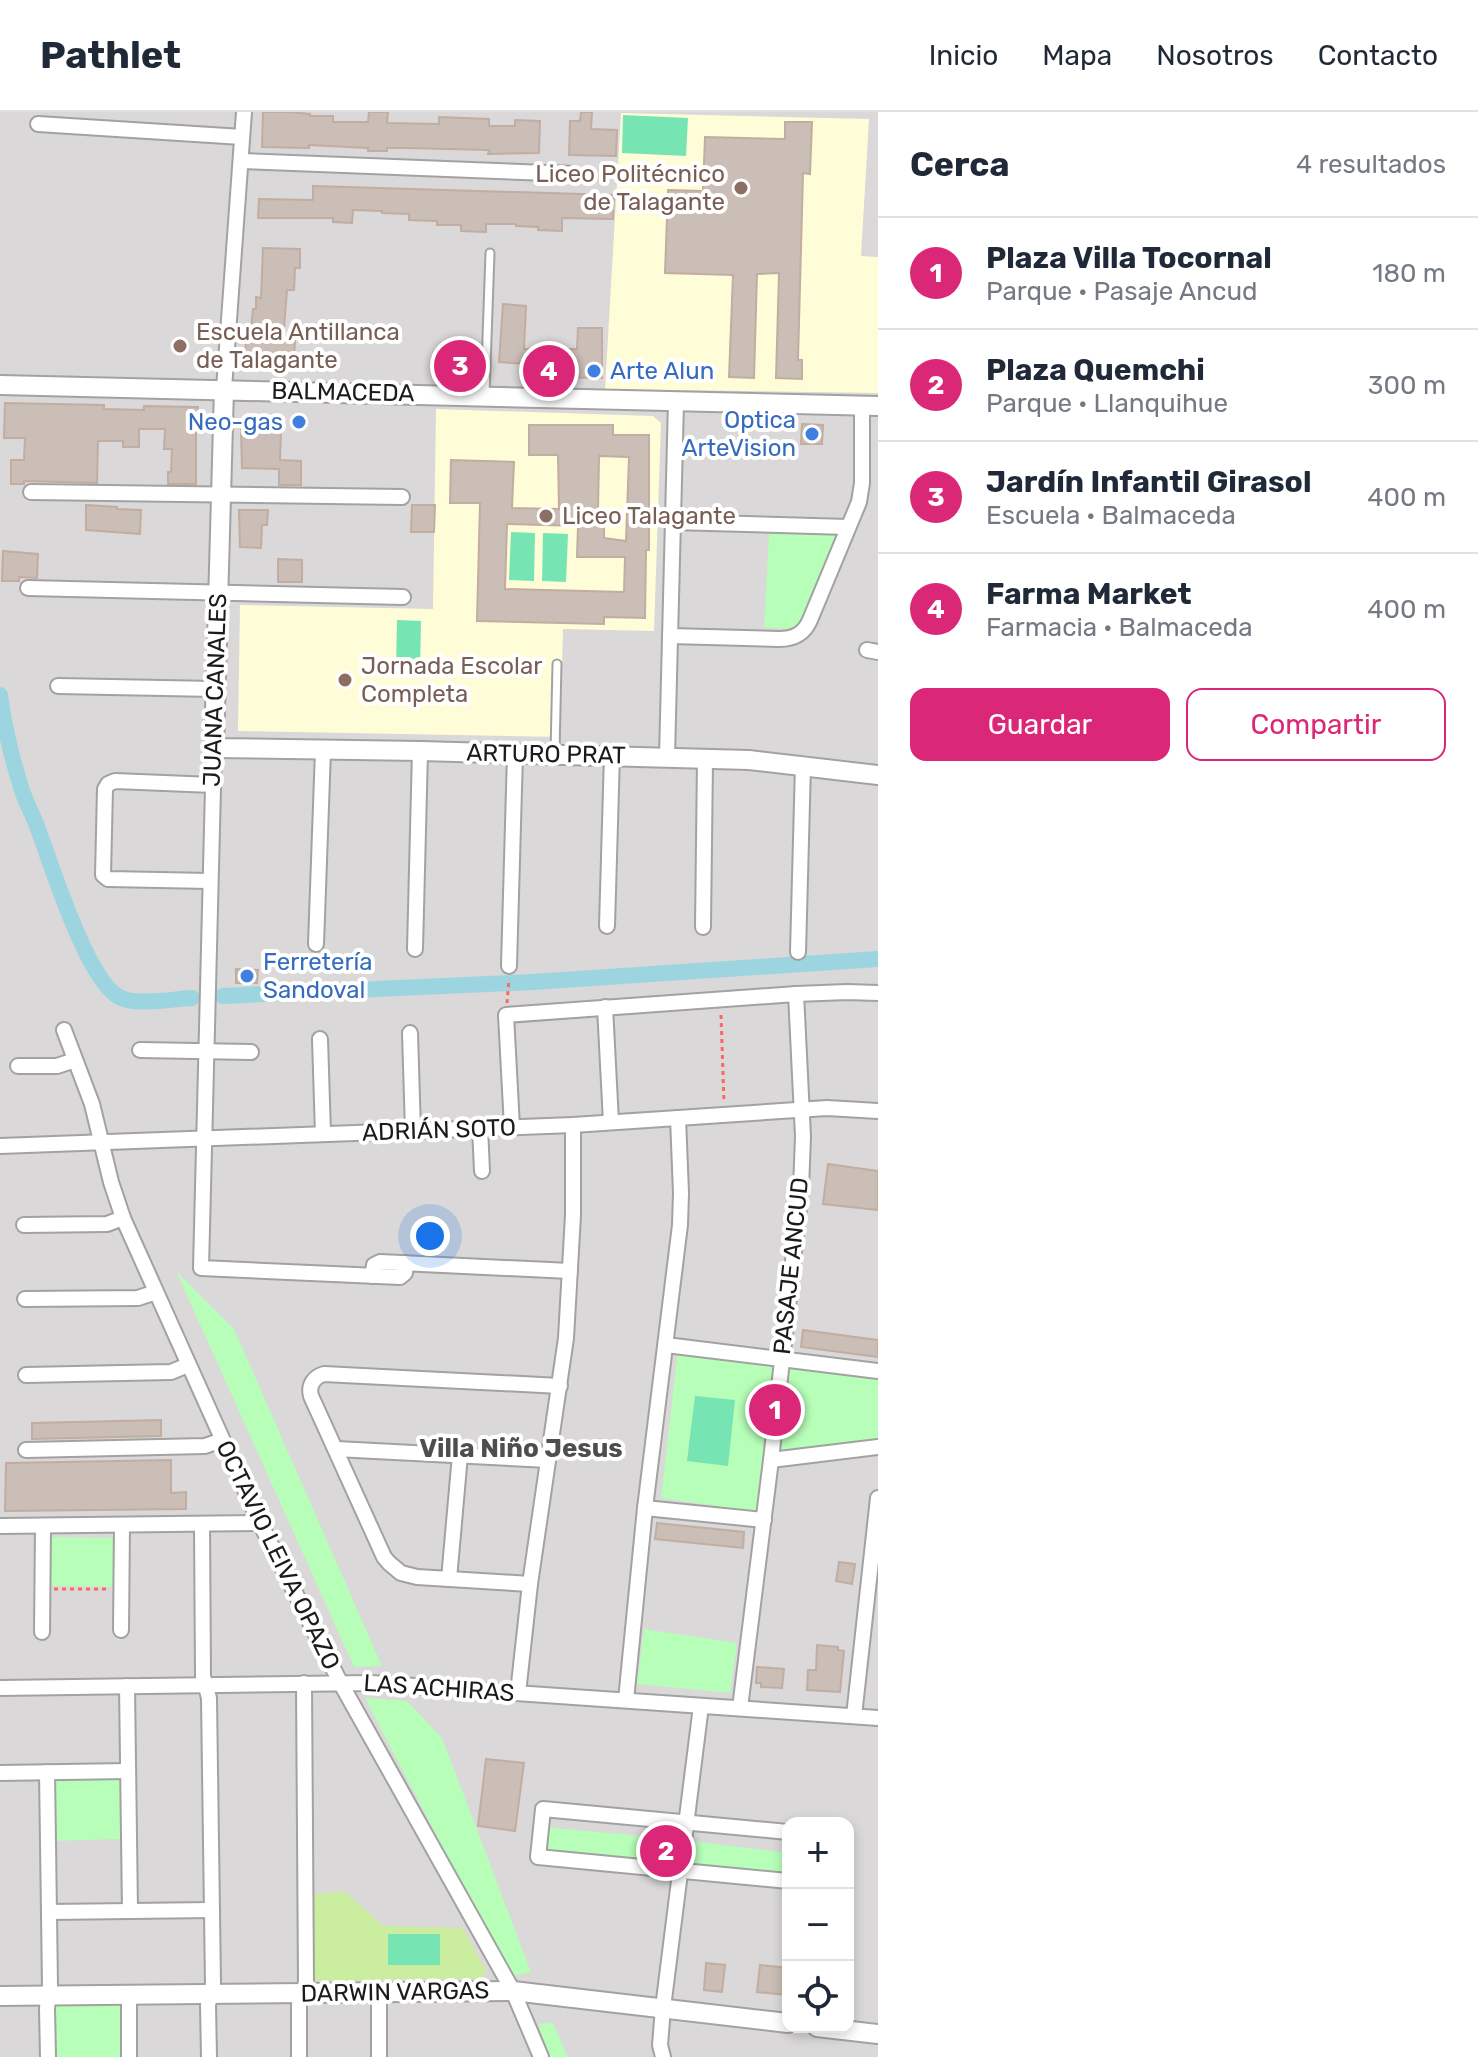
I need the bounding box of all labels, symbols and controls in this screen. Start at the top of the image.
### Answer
text: Pathlet [40,32,181,78]
text: Inicio [929,39,998,72]
text: Mapa [1042,39,1112,72]
text: Nosotros [1156,39,1274,72]
text: Contacto [1318,39,1438,72]
text: Cerca [910,144,1009,185]
text: 4 resultados [1296,149,1446,180]
place label: Liceo Politécnico de Talagante [535,160,725,216]
marker: Liceo Politécnico de Talagante [732,179,750,197]
text: Plaza Villa Tocornal [986,240,1272,276]
text: 1 [930,258,942,289]
text: 180 m [1372,258,1446,289]
text: Parque · Pasaje Ancud [986,276,1258,307]
place label: Escuela Antillanca de Talagante [196,318,400,374]
pin: 3 [434,336,486,396]
marker: Escuela Antillanca de Talagante [171,337,189,355]
pin: 4 [523,341,575,401]
text: Plaza Quemchi [986,352,1205,388]
place label: Arte Alun [610,357,714,385]
marker: Arte Alun [585,362,603,380]
text: 2 [928,370,944,401]
text: 300 m [1368,370,1446,401]
street label: BALMACEDA [271,377,415,407]
text: Parque · Llanquihue [986,388,1228,419]
place label: Optica ArteVision [681,406,796,462]
place label: Neo-gas [188,408,283,436]
marker: Neo-gas [290,413,308,431]
marker: Optica ArteVision [803,425,821,443]
text: Jardín Infantil Girasol [986,464,1311,500]
text: 3 [927,482,945,513]
text: 400 m [1367,482,1446,513]
text: Escuela · Balmaceda [986,500,1236,531]
place label: Liceo Talagante [562,502,736,530]
marker: Liceo Talagante [537,507,555,525]
text: Farma Market [986,576,1192,612]
street label: JUANA CANALES [198,593,232,787]
text: 4 [927,594,945,625]
text: 400 m [1367,594,1446,625]
text: Farmacia · Balmaceda [986,612,1253,643]
place label: Jornada Escolar Completa [361,652,542,708]
marker: Jornada Escolar Completa [336,671,354,689]
button: Guardar [910,688,1170,761]
button: Compartir [1186,688,1446,761]
street label: ARTURO PRAT [466,739,626,769]
place label: Ferretería Sandoval [263,948,373,1004]
marker: Ferretería Sandoval [238,967,256,985]
street label: ADRIÁN SOTO [361,1113,517,1147]
street label: PASAJE ANCUD [768,1176,814,1356]
your location [410,1216,450,1256]
pin: 1 [749,1380,801,1440]
district label: Villa Niño Jesus [419,1433,623,1464]
street label: OCTAVIO LEIVA OPAZO [210,1436,346,1674]
street label: LAS ACHIRAS [362,1669,516,1707]
map controls [782,1817,854,2033]
button: + [782,1817,854,1889]
pin: 2 [640,1821,692,1881]
button: − [782,1889,854,1961]
button: locate [782,1961,854,2033]
street label: DARWIN VARGAS [300,1976,490,2008]

